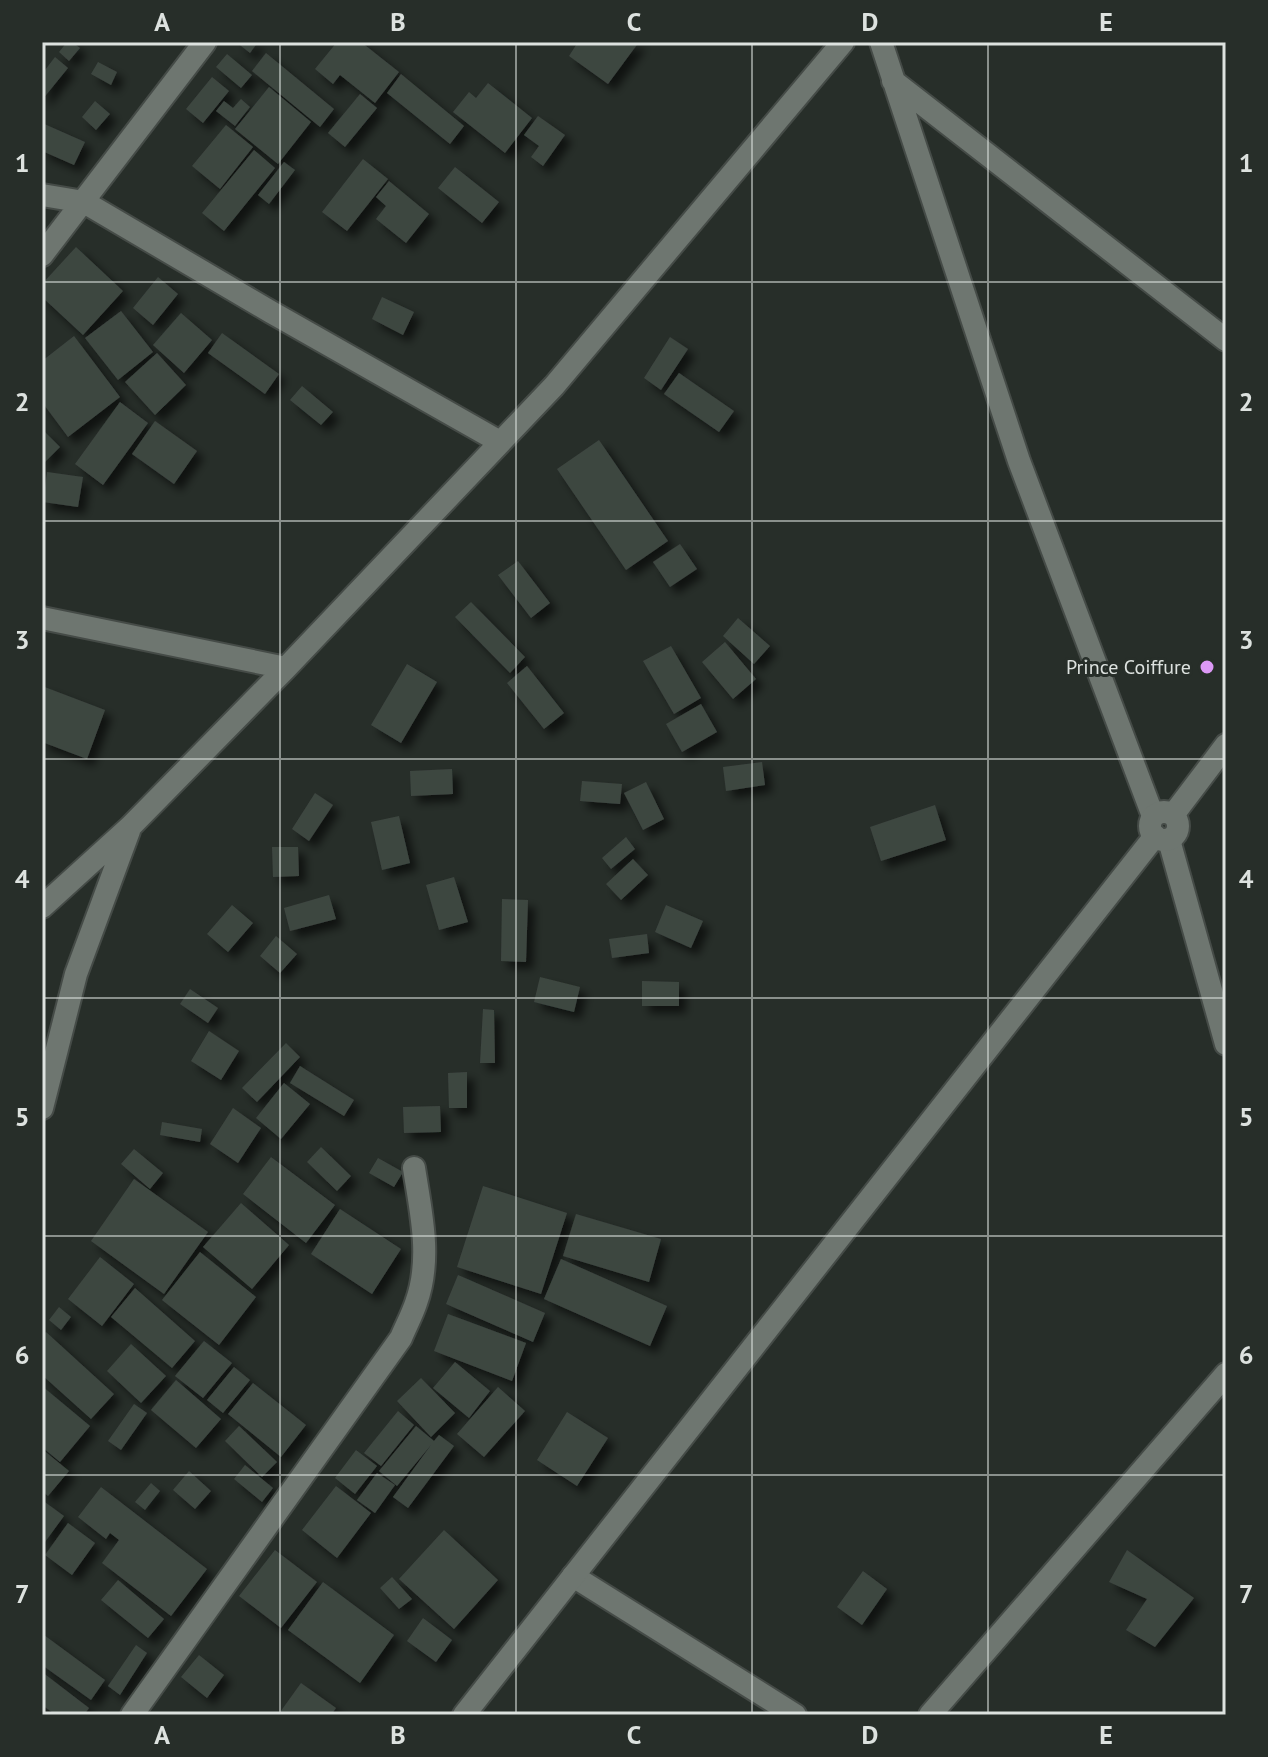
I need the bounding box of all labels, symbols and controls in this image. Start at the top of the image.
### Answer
text: A [154,5,170,38]
text: B [390,5,406,38]
text: C [627,5,641,38]
text: D [862,5,878,38]
text: E [1099,5,1113,38]
text: 1 [15,146,29,179]
text: 1 [1239,146,1253,179]
text: 2 [15,385,29,418]
text: 2 [1239,385,1253,418]
text: 3 [15,623,29,656]
text: 3 [1239,623,1253,656]
place label: Prince Coiffure [1066,654,1191,680]
marker: Prince Coiffure [1198,658,1216,676]
text: 4 [15,862,30,895]
text: 4 [1239,862,1254,895]
text: 5 [15,1100,29,1133]
text: 5 [1239,1100,1253,1133]
text: 6 [15,1338,29,1371]
text: 6 [1239,1338,1253,1371]
text: 7 [15,1577,29,1610]
text: 7 [1239,1577,1253,1610]
text: A [154,1718,170,1751]
text: B [390,1718,406,1751]
text: C [627,1718,641,1751]
text: D [862,1718,878,1751]
text: E [1099,1718,1113,1751]

